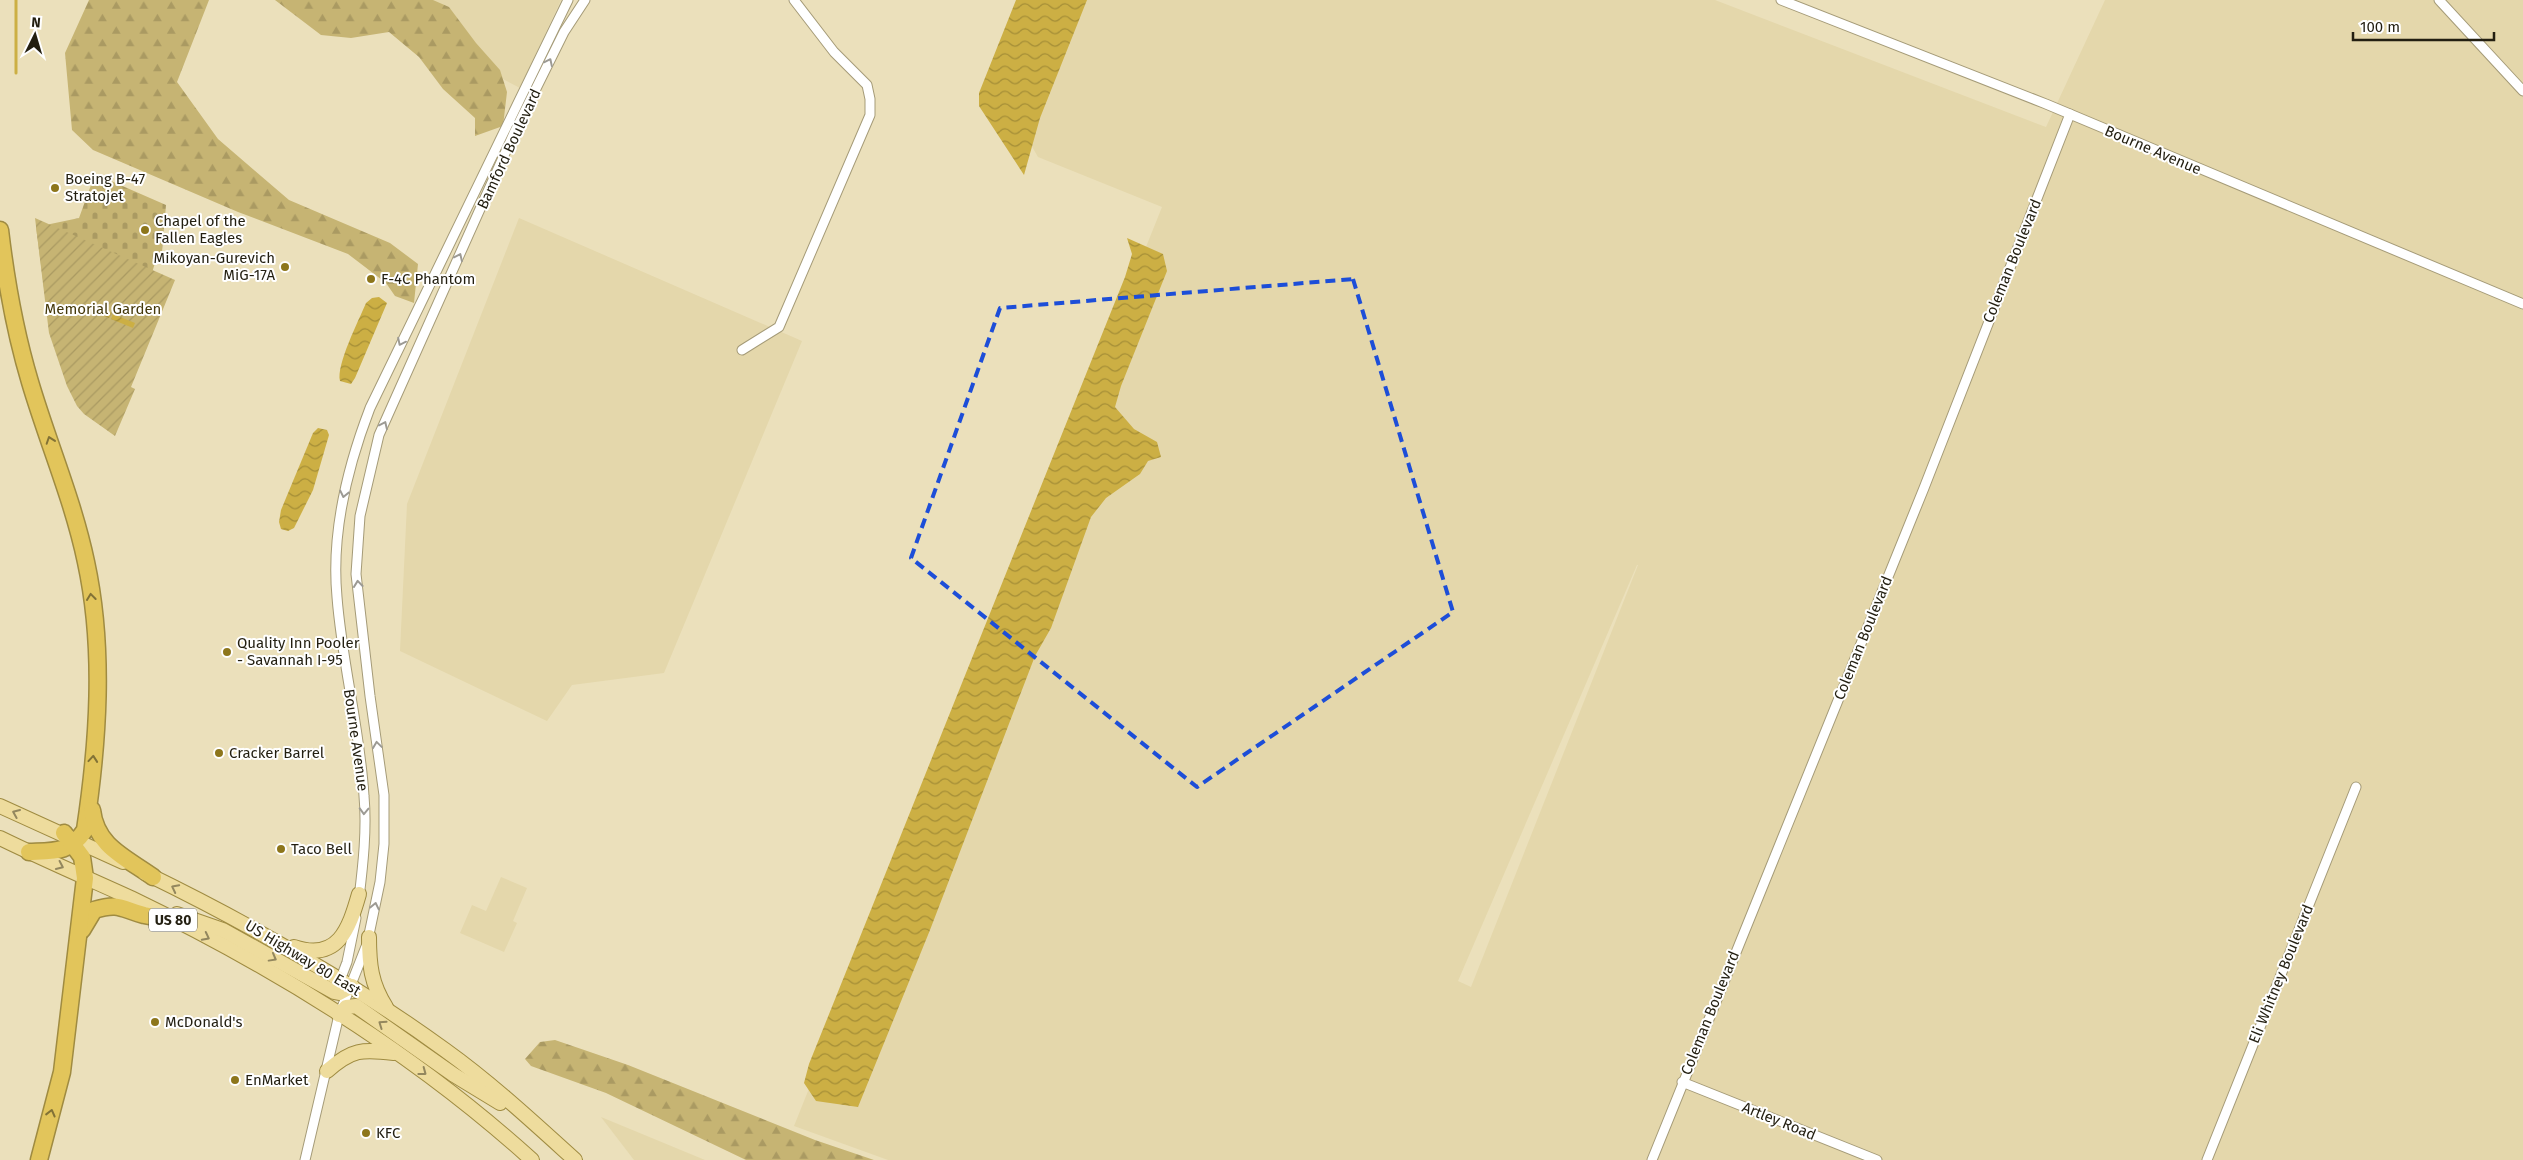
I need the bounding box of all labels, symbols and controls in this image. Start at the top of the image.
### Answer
north arrow [10,10,60,60]
scale bar [2353,10,2494,42]
text: N [31,14,41,31]
text: 100 m [2360,18,2400,36]
one-way arrow [543,59,553,68]
street label: Bamford Boulevard [473,86,545,212]
street label: Bourne Avenue [2102,122,2204,178]
place label: Boeing B-47 Stratojet [65,170,145,205]
marker: Boeing B-47 Stratojet [49,182,61,194]
street label: Coleman Boulevard [1979,197,2045,325]
place label: Chapel of the Fallen Eagles [155,212,246,247]
marker: Chapel of the Fallen Eagles [139,224,151,236]
place label: Mikoyan-Gurevich MiG-17A [153,249,275,284]
one-way arrow [453,254,463,263]
marker: Mikoyan-Gurevich MiG-17A [279,261,291,273]
place label: F-4C Phantom [381,270,475,288]
marker: F-4C Phantom [365,273,377,285]
park label: Memorial Garden [45,300,161,318]
one-way arrow [397,337,408,346]
one-way arrow [377,421,388,430]
one-way arrow [45,437,55,445]
one-way arrow [339,489,350,498]
street label: Coleman Boulevard [1830,574,1896,702]
one-way arrow [352,579,363,587]
one-way arrow [86,593,97,601]
place label: Quality Inn Pooler - Savannah I-95 [237,634,360,669]
marker: Quality Inn Pooler - Savannah I-95 [221,646,233,658]
street label: Bourne Avenue [340,688,372,792]
one-way arrow [372,741,382,749]
place label: Cracker Barrel [229,744,325,762]
marker: Cracker Barrel [213,747,225,759]
one-way arrow [88,755,99,763]
one-way arrow [12,808,21,819]
one-way arrow [359,808,369,815]
place label: Taco Bell [291,840,352,858]
marker: Taco Bell [275,843,287,855]
one-way arrow [55,860,64,871]
one-way arrow [171,884,180,894]
one-way arrow [369,902,380,911]
street label: Eli Whitney Boulevard [2245,902,2317,1046]
road number: US 80 [149,908,197,932]
street label: US Highway 80 East [242,916,365,1000]
one-way arrow [201,931,210,941]
street label: Coleman Boulevard [1677,949,1743,1077]
one-way arrow [267,951,276,961]
place label: McDonald's [165,1013,243,1031]
marker: McDonald's [149,1016,161,1028]
one-way arrow [378,1021,387,1030]
one-way arrow [417,1066,427,1075]
place label: EnMarket [245,1071,309,1089]
marker: EnMarket [229,1074,241,1086]
street label: Artley Road [1739,1098,1819,1144]
one-way arrow [46,1109,56,1117]
place label: KFC [376,1124,401,1142]
marker: KFC [360,1127,372,1139]

